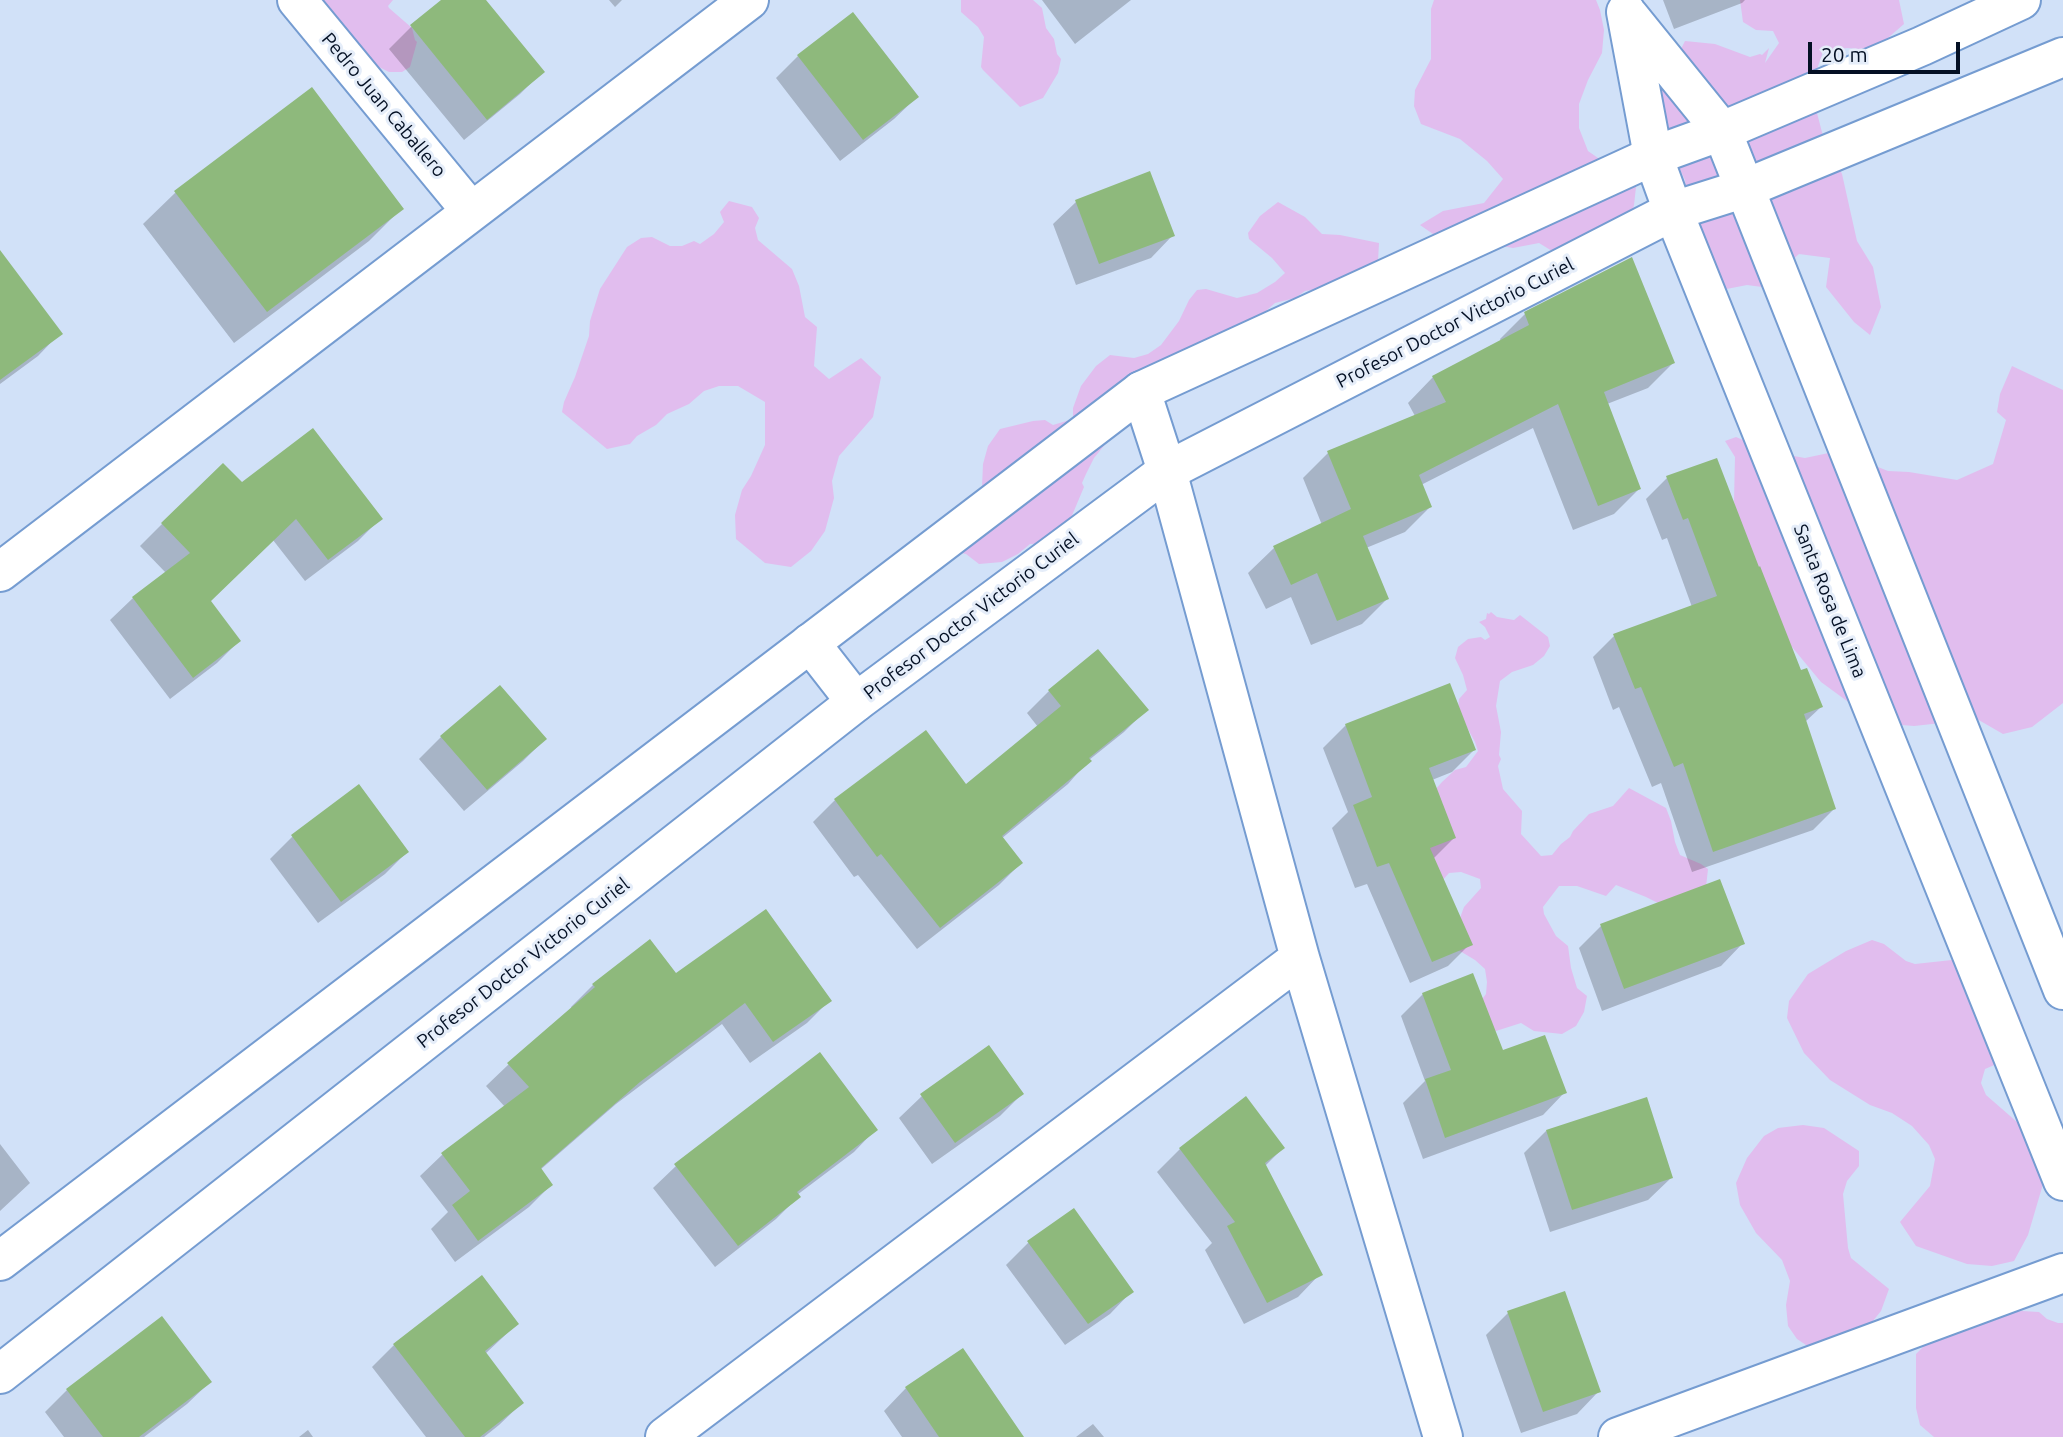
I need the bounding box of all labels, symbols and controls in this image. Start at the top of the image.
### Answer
street label: Pedro Juan Caballero [317,28,451,182]
scale bar [1811,28,1963,72]
text: 20 m [1821,42,1868,66]
street label: Profesor Doctor Victorio Curiel [1333,253,1577,393]
street label: Santa Rosa de Lima [1789,521,1871,681]
street label: Profesor Doctor Victorio Curiel [859,528,1083,704]
street label: Profesor Doctor Victorio Curiel [412,873,634,1053]

